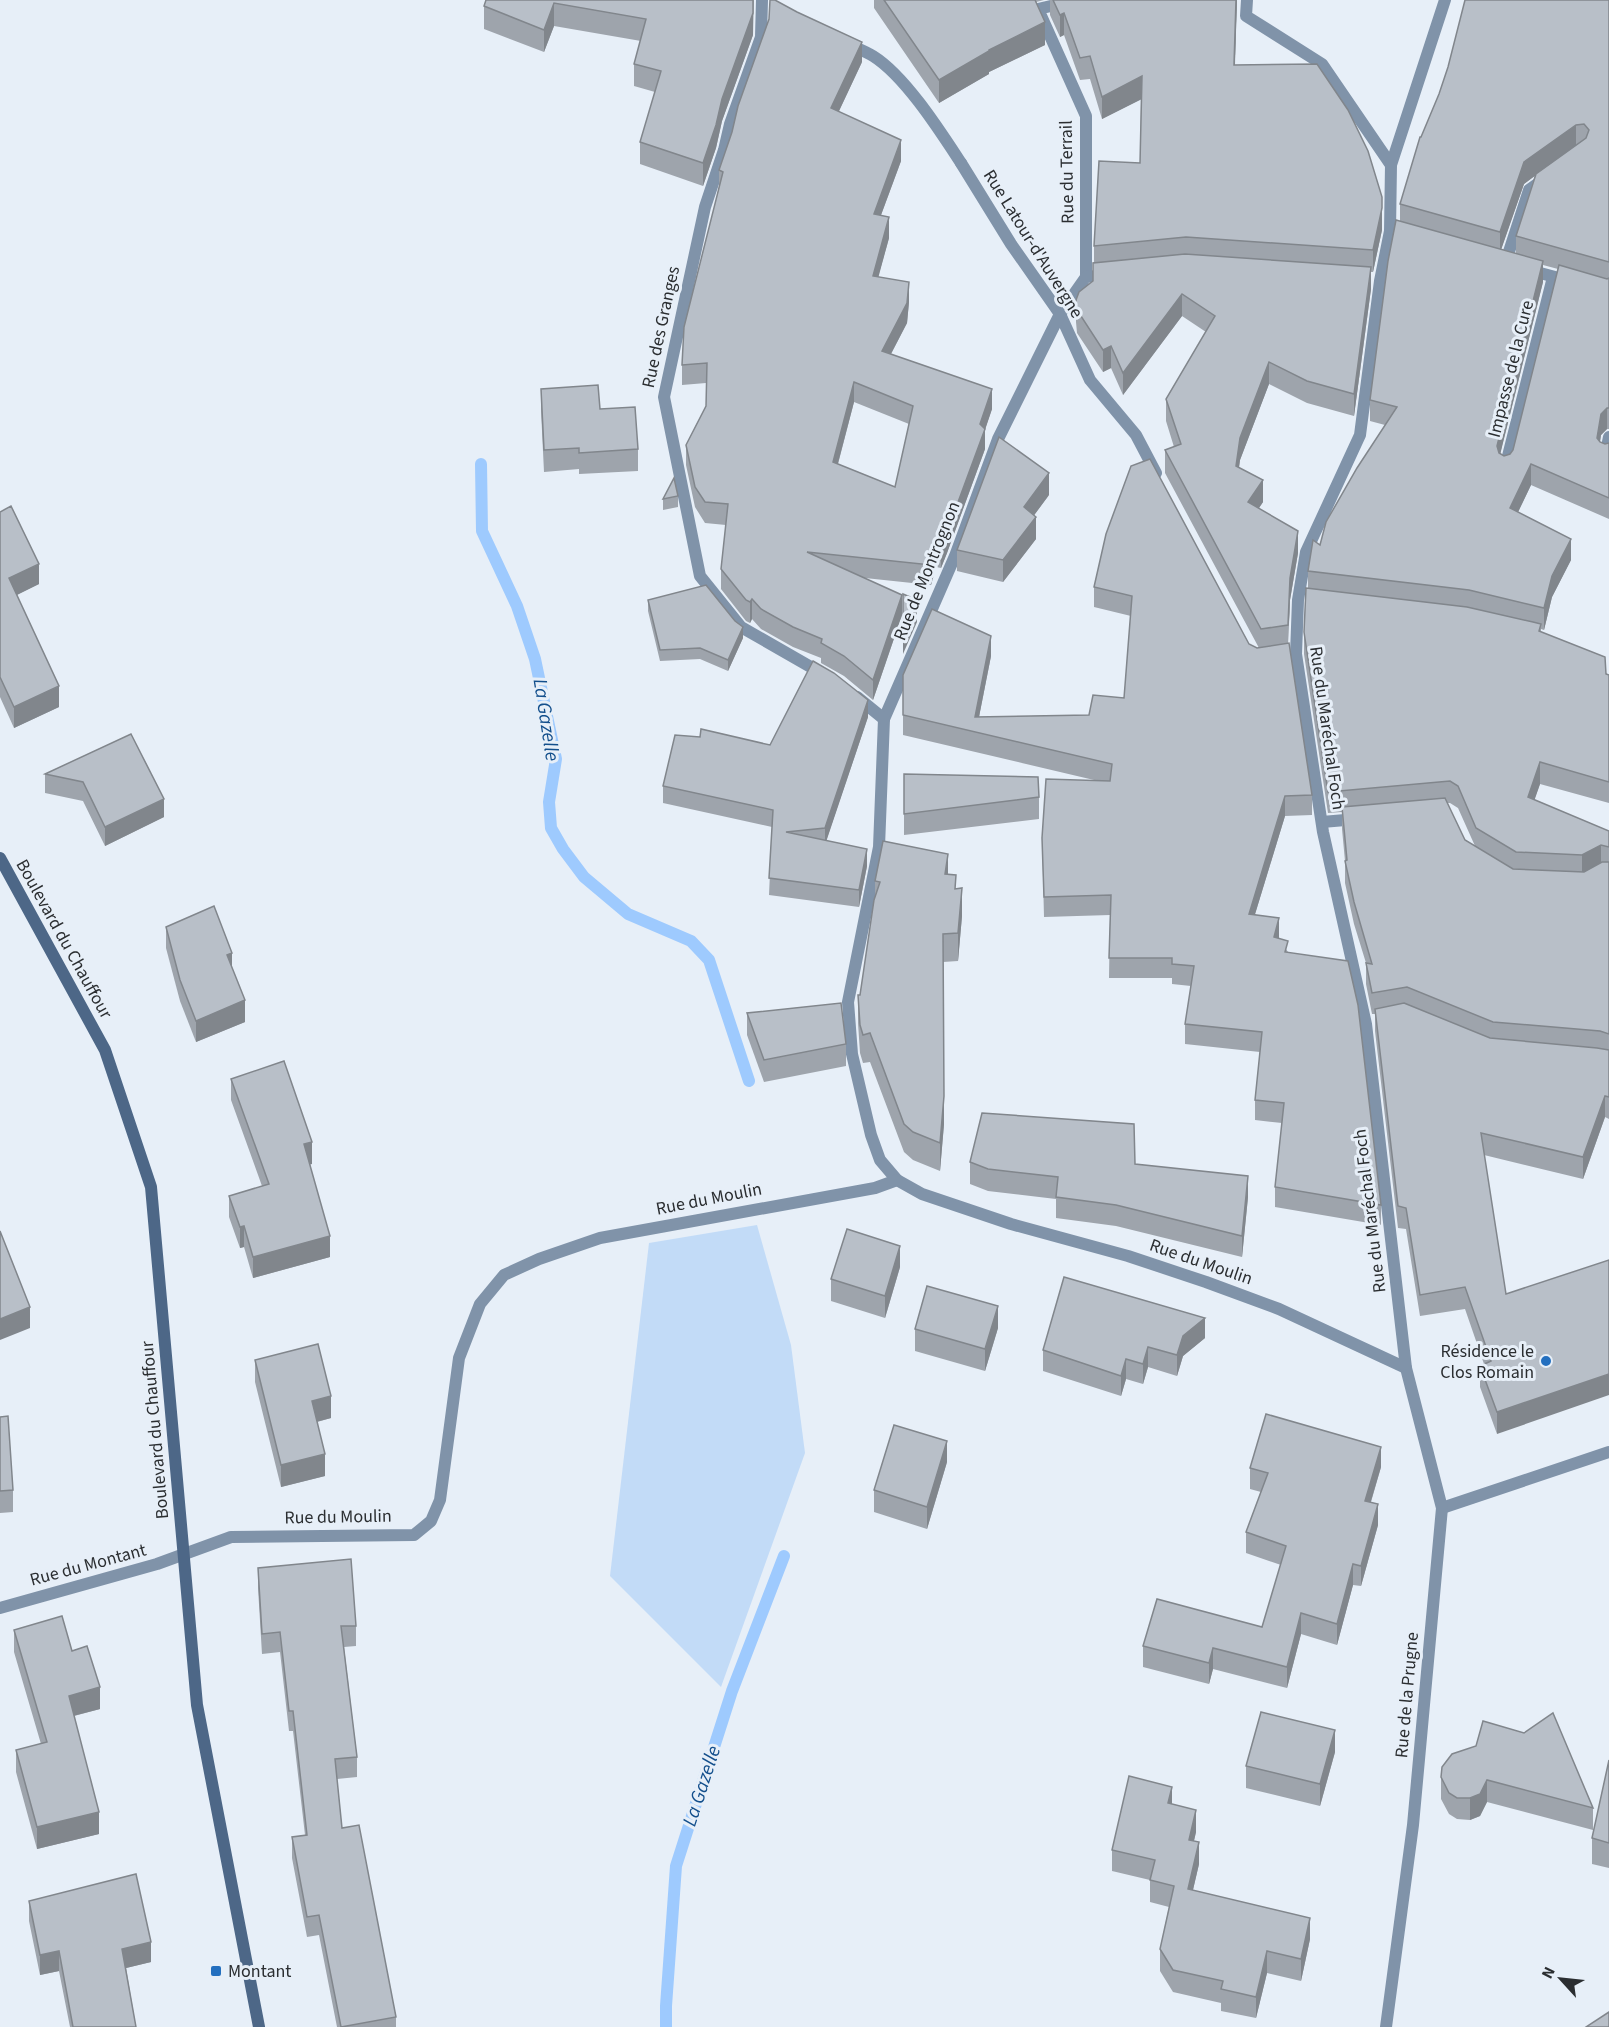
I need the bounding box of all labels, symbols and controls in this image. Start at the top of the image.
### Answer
street label: Rue du Terrail [1054,120,1080,224]
street label: Rue Latour-d'Auvergne [977,165,1089,323]
street label: Rue des Granges [636,264,686,390]
street label: Impasse de la Cure [1482,298,1540,440]
street label: Rue de Montrognon [888,498,966,644]
street label: Rue du Maréchal Foch [1303,645,1351,811]
water label: La Gazelle [526,677,566,763]
street label: Boulevard du Chauffour [10,855,119,1024]
street label: Rue du Maréchal Foch [1348,1128,1392,1294]
street label: Rue du Moulin [654,1176,764,1222]
street label: Rue du Moulin [1146,1233,1256,1291]
street label: Boulevard du Chauffour [135,1339,175,1520]
place label: Résidence le Clos Romain [1440,1339,1534,1385]
marker: Résidence le Clos Romain [1539,1354,1553,1368]
street label: Rue du Moulin [284,1504,392,1530]
street label: Rue du Montant [27,1537,149,1593]
street label: Rue de la Prugne [1389,1631,1425,1759]
water label: La Gazelle [676,1742,728,1830]
north arrow [1531,1949,1591,2009]
place label: Montant [228,1959,291,1984]
text: N [1536,1963,1561,1982]
marker: Montant [209,1964,223,1978]

